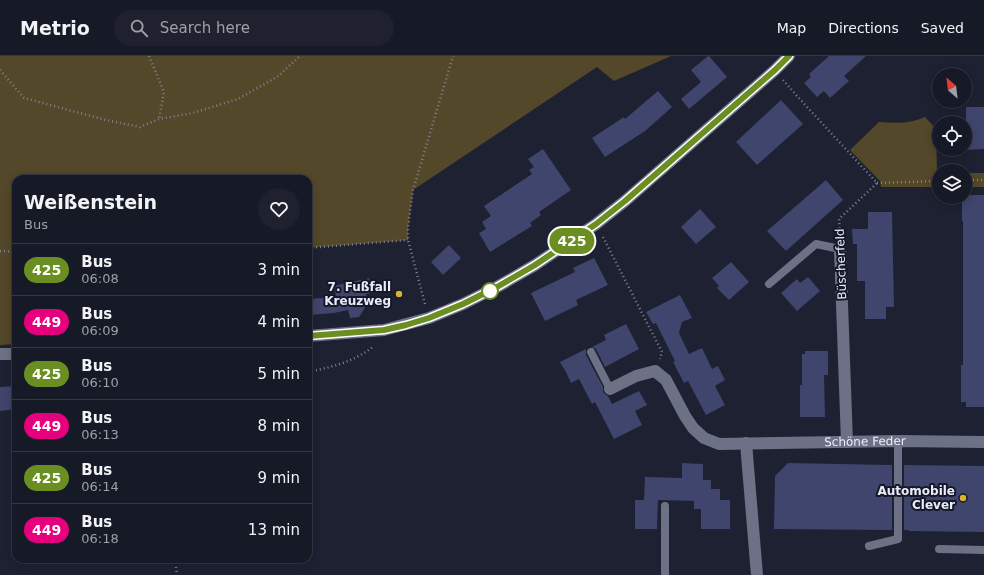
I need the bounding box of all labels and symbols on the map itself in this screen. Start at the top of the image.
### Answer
north arrow [932,68,972,108]
line badge: 425 [549,228,595,254]
street label: Büscherfeld [833,228,849,300]
place label: 7. Fußfall Kreuzweg [324,280,391,308]
unlabelled marker [481,282,499,300]
marker: 7. Fußfall Kreuzweg [394,289,404,299]
street label: Schöne Feder [824,434,906,449]
place label: Automobile Clever [877,484,955,512]
marker: Automobile Clever [958,493,968,503]

